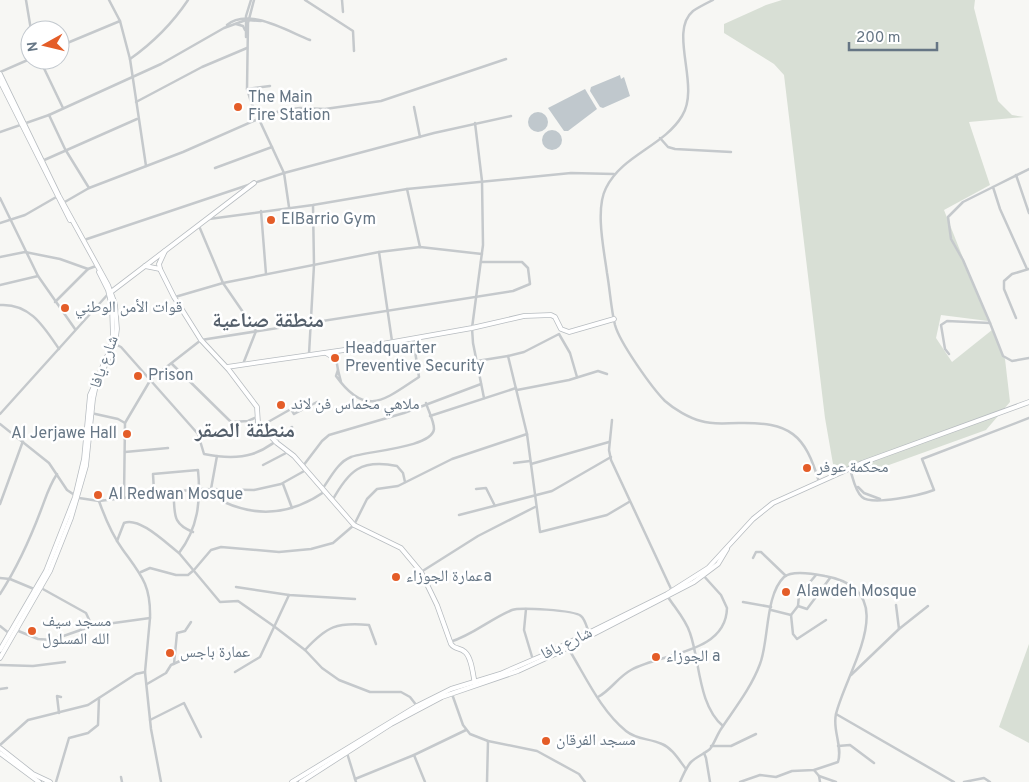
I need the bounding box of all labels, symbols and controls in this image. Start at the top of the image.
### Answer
north arrow [20,20,70,70]
scale bar [849,20,936,52]
text: 200 m [856,29,901,48]
text: N [24,40,43,53]
place label: The Main Fire Station [248,88,330,126]
marker: The Main Fire Station [232,101,244,113]
place label: ElBarrio Gym [281,210,376,230]
marker: ElBarrio Gym [265,214,277,226]
place label: قوات الأمن الوطني [75,298,183,319]
marker: قوات الأمن الوطني [59,302,71,314]
district label: منطقة صناعية [212,308,324,335]
street label: شارع يافا [86,333,124,391]
place label: Headquarter Preventive Security [345,339,485,377]
marker: Headquarter Preventive Security [329,352,341,364]
place label: Prison [148,366,194,386]
marker: Prison [132,370,144,382]
place label: ملاهي مخماس فن لاند [291,395,420,416]
marker: ملاهي مخماس فن لاند [275,399,287,411]
district label: منطقة الصقر [194,418,295,445]
place label: Al Jerjawe Hall [11,424,117,444]
marker: Al Jerjawe Hall [121,428,133,440]
place label: محكمة عوفر [816,458,889,478]
marker: محكمة عوفر [801,462,813,474]
place label: Al Redwan Mosque [108,485,243,505]
marker: Al Redwan Mosque [92,489,104,501]
place label: عمارة الجوزاءa [406,567,492,587]
marker: عمارة الجوزاءa [390,571,402,583]
place label: Alawdeh Mosque [796,582,917,602]
marker: Alawdeh Mosque [780,586,792,598]
place label: مسجد سيف الله المسلول [42,612,111,650]
street label: شارع يافا [538,623,596,665]
marker: مسجد سيف الله المسلول [26,625,38,637]
place label: عمارة باجس [180,643,250,663]
marker: عمارة باجس [164,647,176,659]
place label: الجوزاء a [666,647,721,667]
marker: الجوزاء a [650,651,662,663]
place label: مسجد الفرقان [556,731,636,751]
marker: مسجد الفرقان [540,735,552,747]

